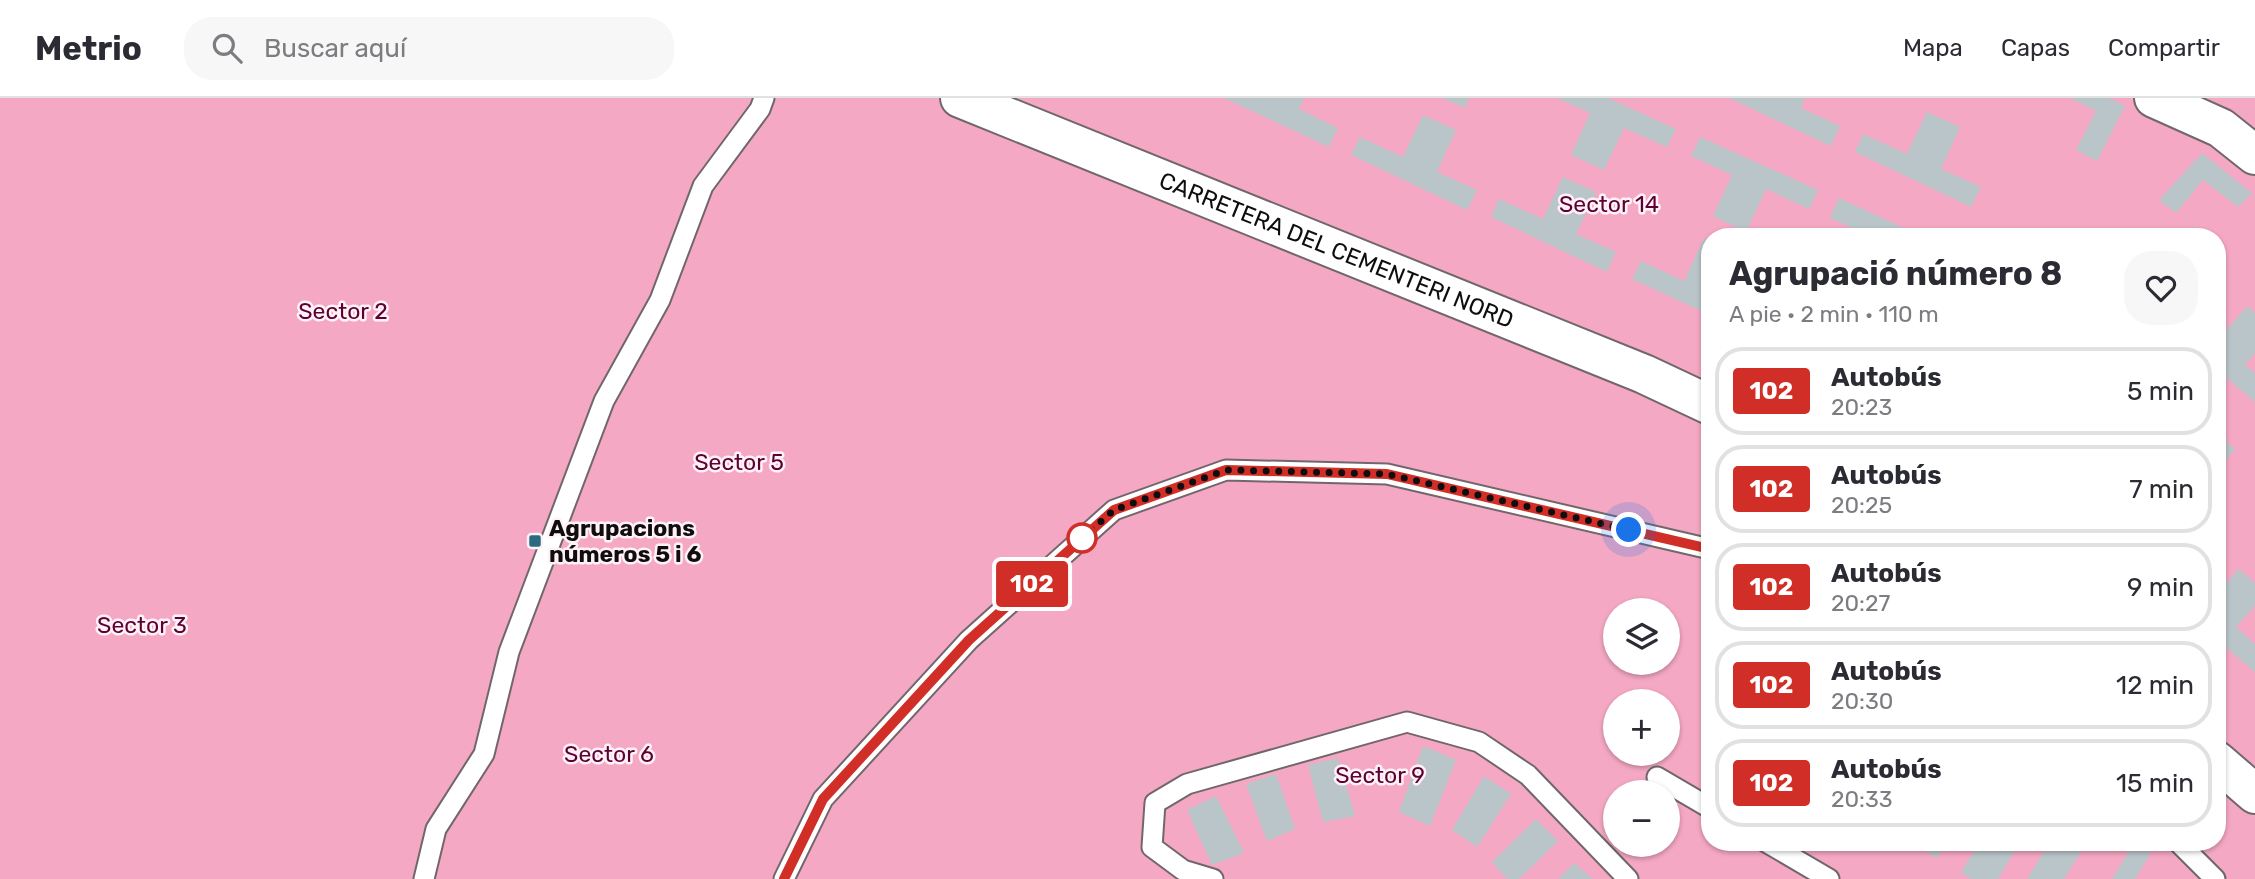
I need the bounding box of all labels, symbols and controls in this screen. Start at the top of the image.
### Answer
search box [184,17,674,80]
text: Metrio [35,29,142,68]
icon: search [208,29,246,67]
text: Buscar aquí [264,33,406,64]
text: Mapa [1903,34,1963,62]
text: Capas [2001,34,2070,62]
text: Compartir [2108,34,2220,62]
street label: CARRETERA DEL CEMENTERI NORD [1155,166,1518,334]
park label: Sector 14 [1559,190,1659,218]
button: heart [2124,251,2198,325]
text: Agrupació número 8 [1729,254,2062,293]
park label: Sector 2 [298,297,388,325]
text: A pie · 2 min · 110 m [1729,300,1939,328]
text: Autobús [1831,362,1942,393]
text: 5 min [2127,376,2194,407]
text: 102 [1750,377,1793,405]
text: 20:23 [1831,393,1892,421]
park label: Sector 5 [694,448,784,476]
text: Autobús [1831,460,1942,491]
text: 7 min [2129,474,2194,505]
text: 102 [1750,475,1793,503]
text: 20:25 [1831,491,1892,519]
your location [1611,512,1646,547]
place label: Agrupacions números 5 i 6 [549,514,702,568]
unlabelled marker [1067,523,1097,553]
marker: Agrupacions números 5 i 6 [527,533,543,549]
text: Autobús [1831,558,1942,589]
line badge: 102 [992,561,1072,607]
text: 102 [1010,570,1054,598]
text: 9 min [2127,572,2194,603]
text: 102 [1750,573,1793,601]
text: 20:27 [1831,589,1890,617]
map controls [1603,598,1680,857]
button: layers [1603,598,1680,675]
park label: Sector 3 [97,611,187,639]
text: Autobús [1831,656,1942,687]
text: 12 min [2116,670,2194,701]
text: 102 [1750,671,1793,699]
text: 20:30 [1831,687,1893,715]
button: + [1603,689,1680,766]
park label: Sector 6 [564,740,654,768]
text: Autobús [1831,754,1942,785]
park label: Sector 9 [1335,761,1425,789]
text: 15 min [2116,768,2194,799]
text: 102 [1750,769,1793,797]
button: − [1603,780,1680,857]
text: 20:33 [1831,785,1893,813]

